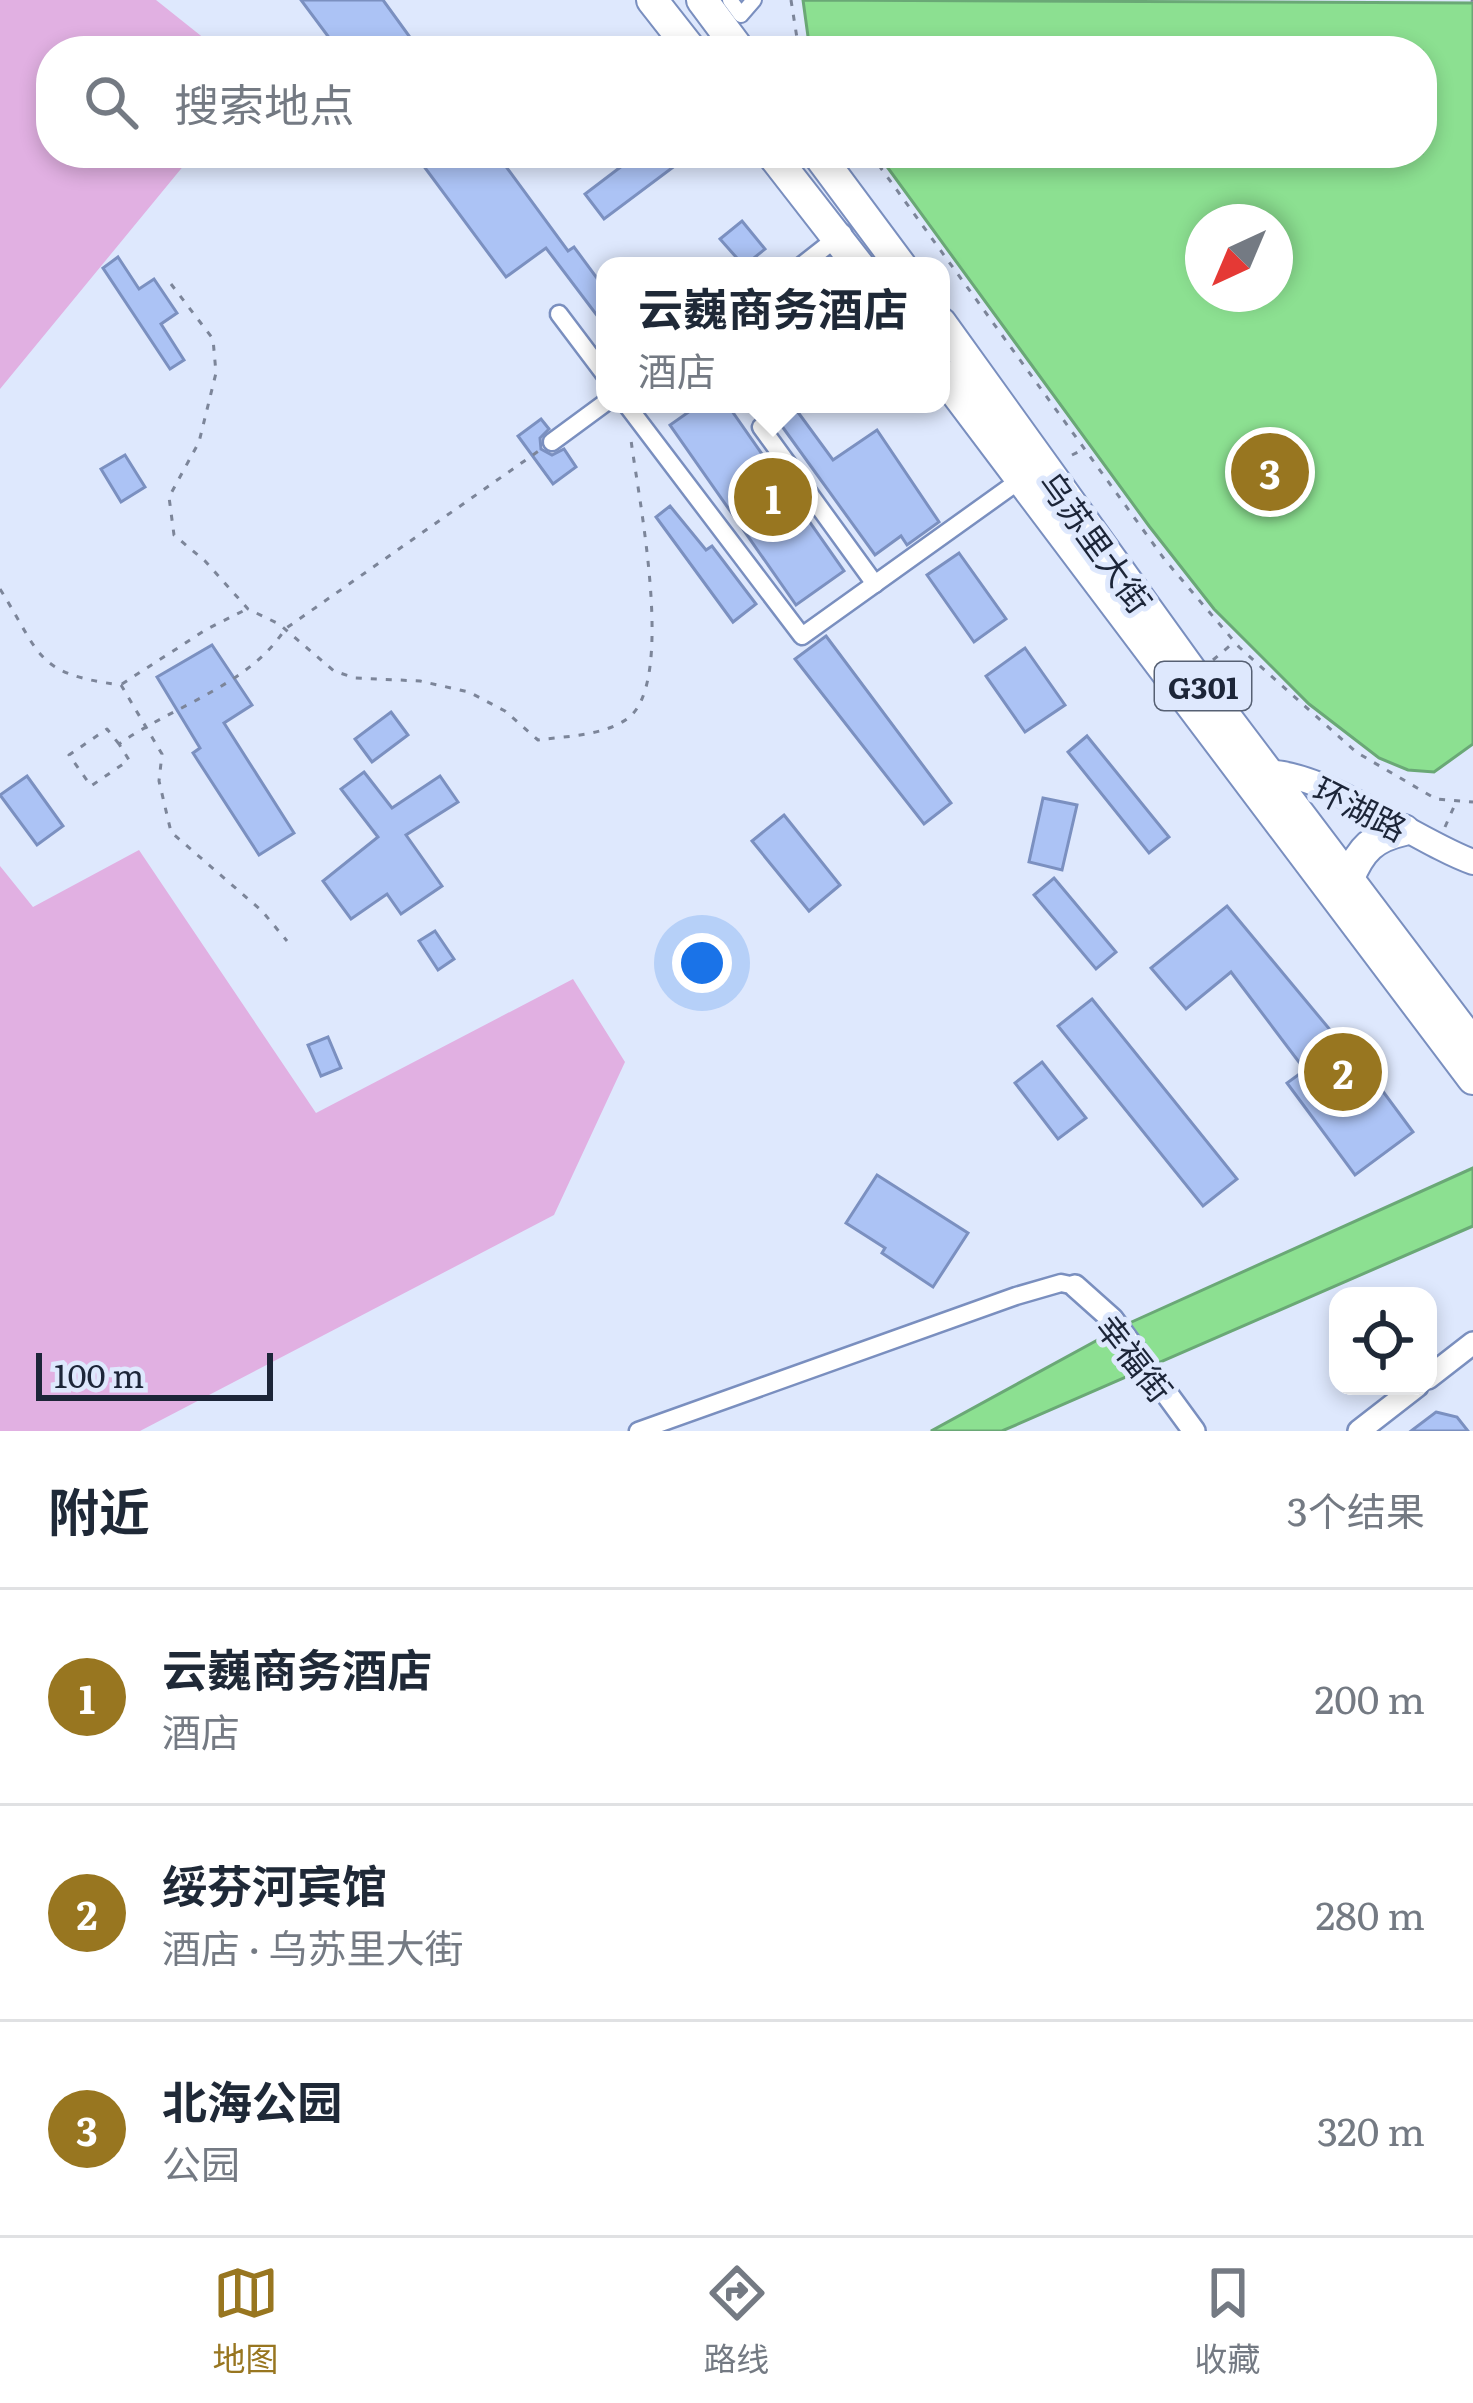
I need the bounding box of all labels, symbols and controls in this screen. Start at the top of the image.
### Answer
search box [36,36,1437,168]
icon: search [78,69,144,135]
text: 搜索地点 [174,69,354,136]
north arrow [1185,204,1293,312]
popup [596,257,950,413]
text: 云巍商务酒店 [638,273,908,340]
text: 酒店 [638,340,716,398]
pin: 3 [1231,427,1309,517]
pin: 1 [734,452,812,542]
street label: 乌苏里大街 [1029,460,1165,622]
road number: G301 [1155,662,1251,710]
street label: 环湖路 [1306,763,1416,851]
your location [672,933,732,993]
pin: 2 [1304,1027,1382,1117]
map controls [1329,1287,1437,1395]
button: locate [1329,1287,1437,1395]
street label: 幸福街 [1086,1303,1186,1411]
scale bar [36,1347,273,1400]
text: 100 m [54,1349,144,1398]
text: 附近 [48,1471,150,1547]
text: 3个结果 [1287,1480,1425,1538]
text: 云巍商务酒店 [162,1634,432,1701]
text: 1 [79,1668,95,1726]
text: 200 m [1315,1668,1425,1726]
text: 酒店 [162,1701,240,1759]
text: 绥芬河宾馆 [162,1850,387,1917]
text: 2 [77,1884,97,1942]
text: 280 m [1316,1884,1425,1942]
text: 酒店 · 乌苏里大街 [162,1917,464,1975]
text: 北海公园 [162,2066,342,2133]
text: 3 [76,2100,98,2158]
text: 320 m [1317,2100,1425,2158]
text: 公园 [162,2133,240,2191]
tab: 地图 [213,2260,279,2381]
tab: 路线 [704,2260,770,2381]
tab: 收藏 [1195,2260,1261,2381]

